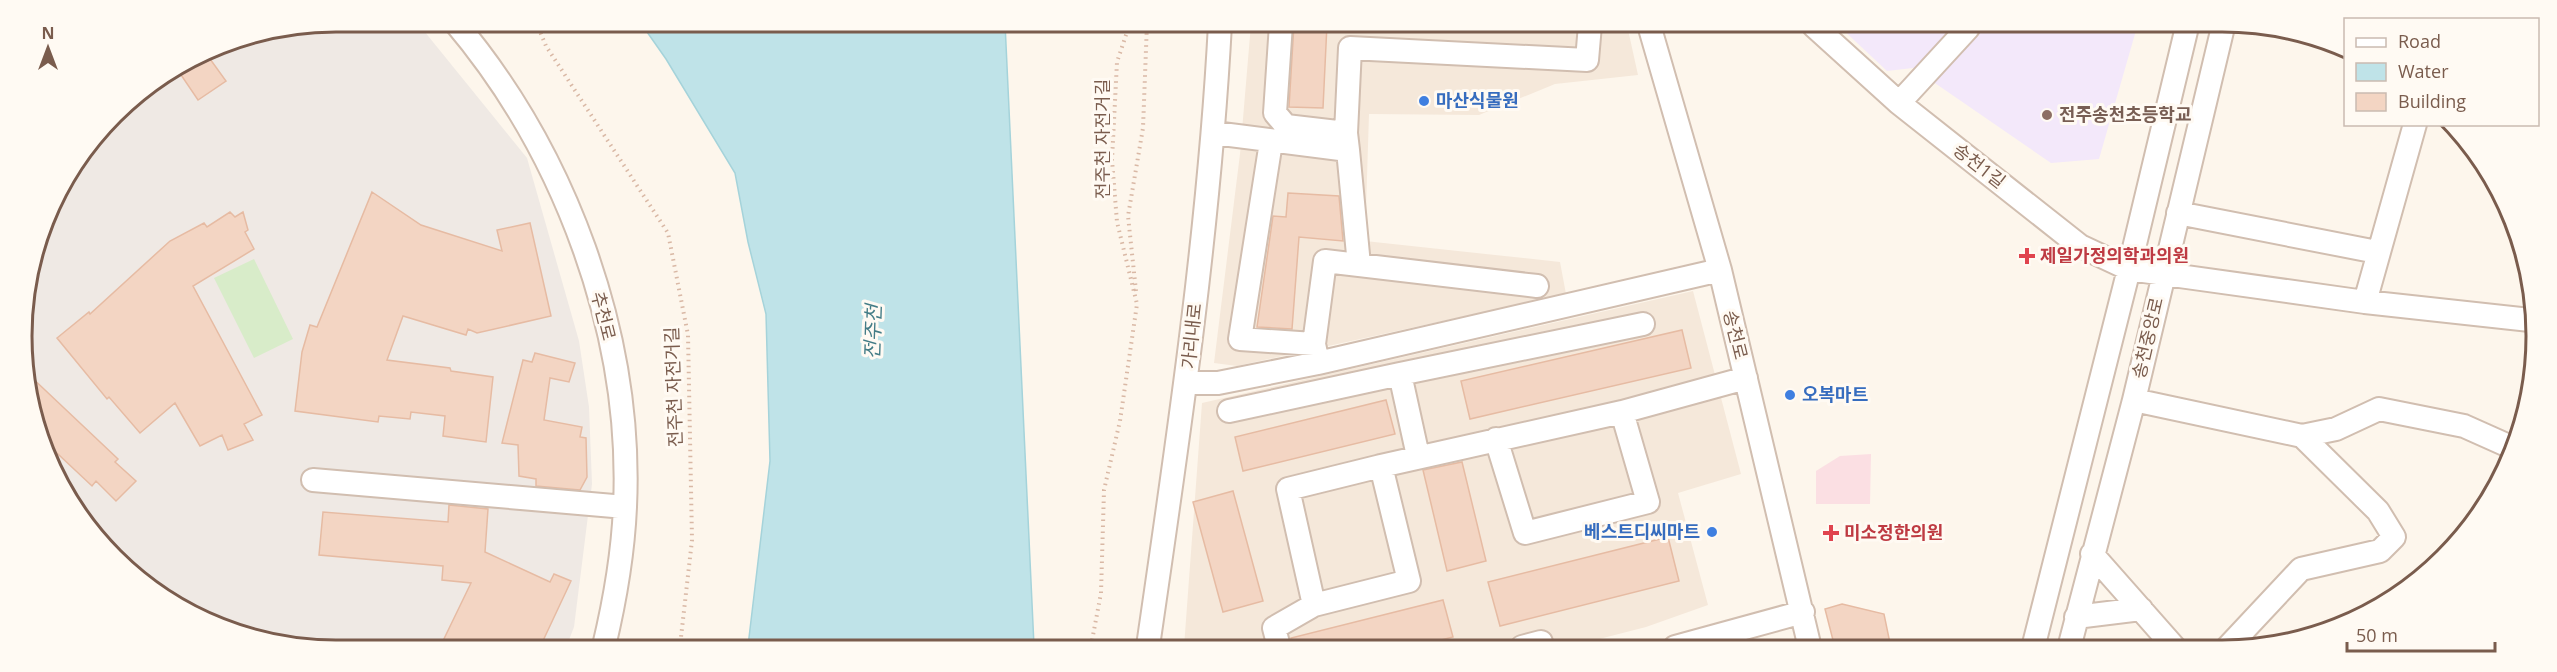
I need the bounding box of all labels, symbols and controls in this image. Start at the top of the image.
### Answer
north arrow [18,18,78,78]
legend [2344,18,2539,126]
text: N [41,22,55,44]
text: Road [2398,29,2441,53]
text: Water [2398,59,2449,83]
street label: 전주천 자전거길 [1090,79,1114,199]
place label: 마산식물원 [1436,88,1519,112]
text: Building [2398,89,2466,113]
marker: 마산식물원 [1417,94,1431,108]
place label: 전주송천초등학교 [2059,102,2191,126]
marker: 전주송천초등학교 [2040,108,2054,122]
street label: 송천1길 [1949,137,2011,193]
place label: 제일가정의학과의원 [2040,243,2189,267]
marker: 제일가정의학과의원 [2018,247,2036,265]
street label: 추천로 [586,289,622,343]
street label: 송천중앙로 [2126,295,2168,381]
water label: 전주천 [858,301,887,360]
street label: 가리내로 [1176,302,1206,370]
street label: 송천로 [1718,308,1754,362]
street label: 전주천 자전거길 [659,326,687,448]
place label: 오복마트 [1802,382,1868,406]
marker: 오복마트 [1783,388,1797,402]
place label: 베스트디씨마트 [1584,519,1700,543]
place label: 미소정한의원 [1844,520,1943,544]
marker: 미소정한의원 [1822,524,1840,542]
marker: 베스트디씨마트 [1705,525,1719,539]
scale bar [2347,615,2496,653]
text: 50 m [2356,623,2398,647]

